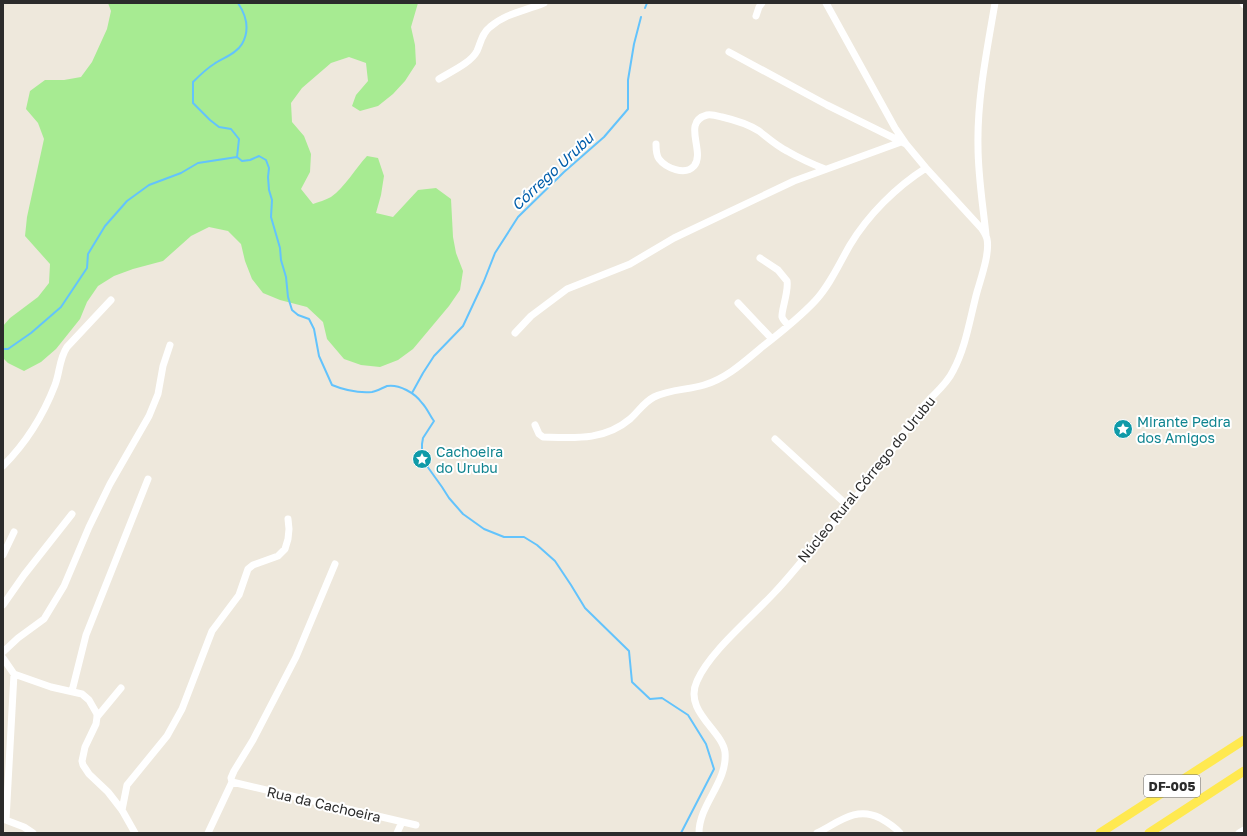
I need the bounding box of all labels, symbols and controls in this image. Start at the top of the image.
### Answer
water label: Córrego Urubu [507,128,598,214]
street label: Núcleo Rural Córrego do Urubu [794,392,938,566]
place label: Mirante Pedra dos Amigos [1137,413,1231,446]
place icon: Mirante Pedra dos Amigos [1112,418,1134,440]
place label: Cachoeira do Urubu [436,443,503,476]
place icon: Cachoeira do Urubu [411,448,433,470]
road number: DF-005 [1144,775,1200,797]
street label: Rua da Cachoeira [265,783,383,825]

